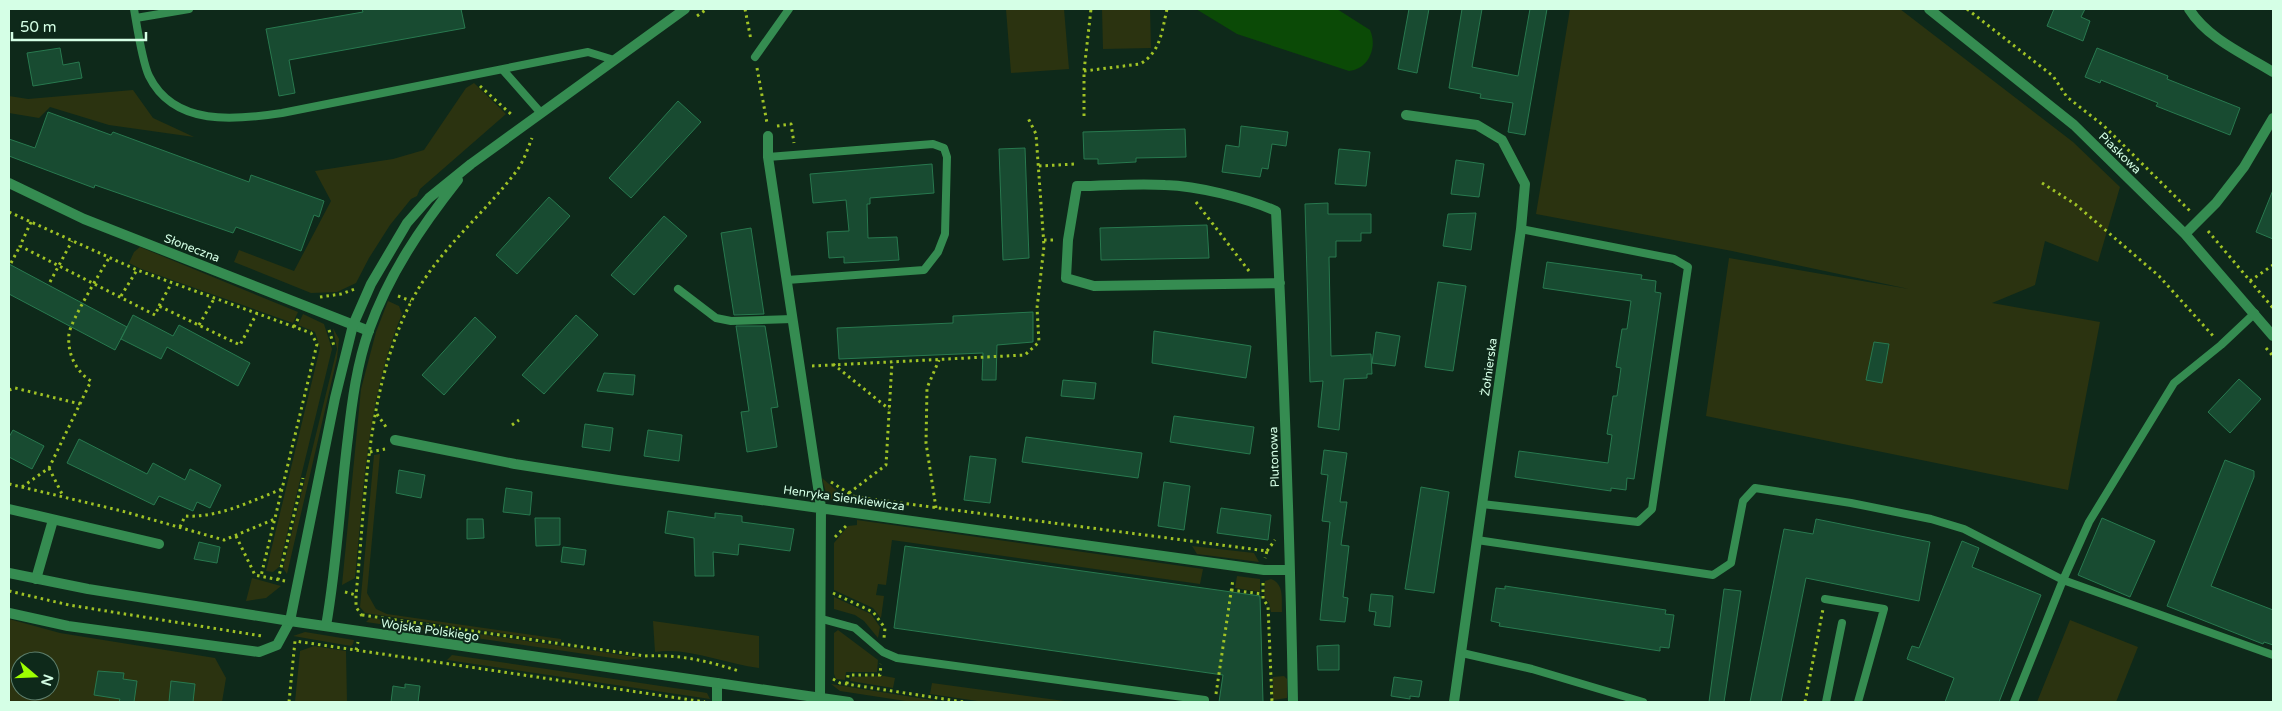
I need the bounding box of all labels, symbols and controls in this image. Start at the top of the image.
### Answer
scale bar [12,10,146,42]
text: 50 m [20,18,57,36]
street label: Piaskowa [2096,129,2144,177]
street label: Słoneczna [162,231,222,265]
street label: Żołnierska [1478,337,1500,397]
street label: Plutonowa [1266,426,1282,488]
street label: Henryka Sienkiewicza [782,483,906,513]
street label: Wojska Polskiego [380,616,480,644]
north arrow [10,651,60,701]
text: N [37,672,57,688]

